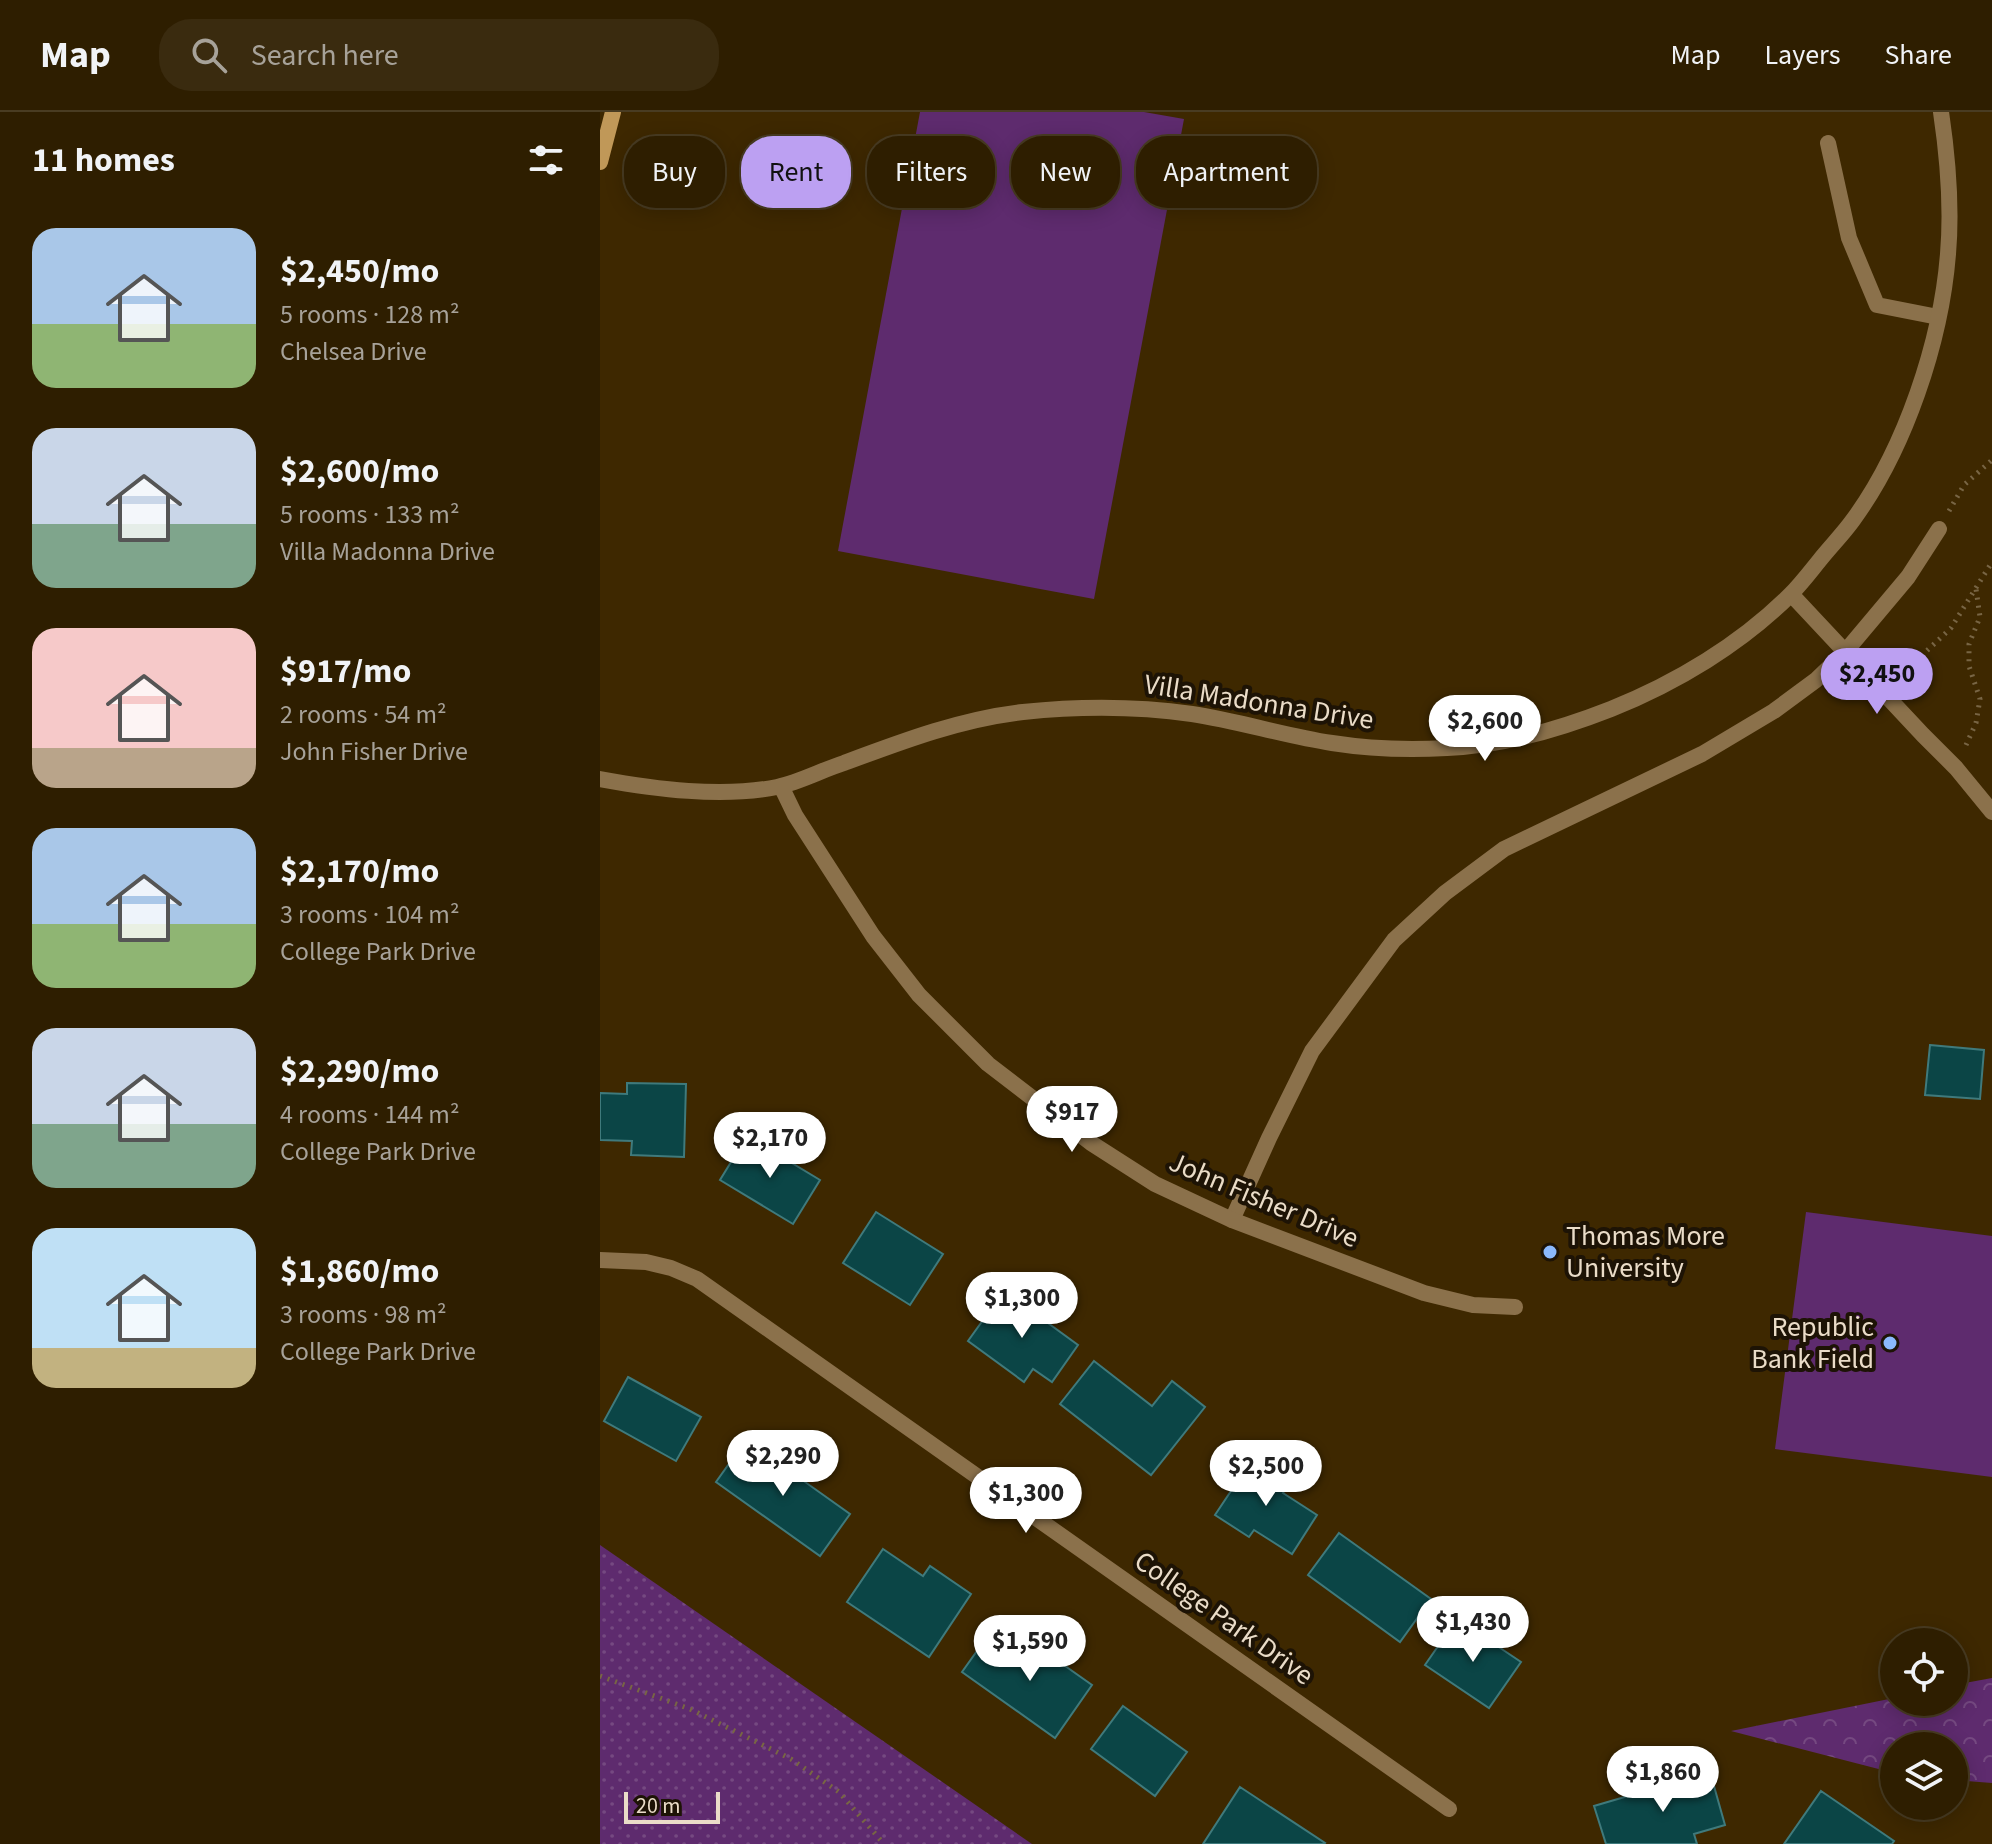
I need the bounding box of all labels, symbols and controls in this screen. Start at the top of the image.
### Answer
search box [159,19,719,91]
text: Map [40,28,111,82]
icon: search [187,33,231,77]
text: Search here [251,34,399,77]
text: Map [1670,35,1720,75]
text: Layers [1764,35,1840,75]
text: Share [1884,35,1952,75]
text: 11 homes [32,136,175,185]
chip: Buy [624,136,725,208]
chip: Rent [741,136,851,208]
chip: Filters [867,136,995,208]
chip: New [1011,136,1120,208]
chip: Apartment [1136,136,1317,208]
icon: filters [524,138,568,182]
text: $2,450/mo [280,247,440,296]
icon: home [96,260,192,356]
text: 5 rooms · 128 m² [280,296,459,333]
text: Chelsea Drive [280,333,427,370]
text: $2,600/mo [280,447,440,496]
icon: home [96,460,192,556]
text: 5 rooms · 133 m² [280,496,459,533]
text: Villa Madonna Drive [280,533,495,570]
text: $917/mo [280,647,411,696]
pin: $2,450 [1812,648,1942,716]
text: $2,450 [1839,655,1915,692]
icon: home [96,660,192,756]
street label: Villa Madonna Drive [1142,664,1376,740]
pin: $2,600 [1420,695,1550,763]
text: 2 rooms · 54 m² [280,696,447,733]
text: $2,600 [1447,702,1523,739]
text: John Fisher Drive [280,733,468,770]
text: $2,170/mo [280,847,440,896]
icon: home [96,860,192,956]
text: 3 rooms · 104 m² [280,896,459,933]
text: College Park Drive [280,933,476,970]
text: $2,290/mo [280,1047,440,1096]
icon: home [96,1060,192,1156]
pin: $917 [1025,1086,1119,1154]
text: $917 [1045,1093,1099,1130]
text: 4 rooms · 144 m² [280,1096,459,1133]
pin: $2,170 [705,1112,835,1180]
text: $2,170 [732,1119,808,1156]
text: College Park Drive [280,1133,476,1170]
street label: John Fisher Drive [1163,1142,1365,1258]
place label: Thomas More University [1566,1216,1725,1288]
marker: Thomas More University [1541,1243,1559,1261]
text: $1,860/mo [280,1247,440,1296]
icon: home [96,1260,192,1356]
pin: $1,300 [957,1272,1087,1340]
text: $1,300 [984,1279,1060,1316]
text: 3 rooms · 98 m² [280,1296,447,1333]
place label: Republic Bank Field [1751,1307,1874,1379]
text: College Park Drive [280,1333,476,1370]
marker: Republic Bank Field [1881,1334,1899,1352]
pin: $2,290 [718,1430,848,1498]
text: $2,290 [745,1437,821,1474]
pin: $2,500 [1201,1440,1331,1508]
text: $2,500 [1228,1447,1304,1484]
pin: $1,300 [961,1467,1091,1535]
text: $1,300 [988,1474,1064,1511]
street label: College Park Drive [1126,1541,1322,1695]
pin: $1,430 [1408,1596,1538,1664]
text: $1,430 [1435,1603,1511,1640]
pin: $1,590 [965,1615,1095,1683]
text: $1,590 [992,1622,1068,1659]
map controls [1880,1628,1968,1820]
button: locate [1880,1628,1968,1716]
button: layers [1880,1732,1968,1820]
pin: $1,860 [1598,1746,1728,1814]
text: $1,860 [1625,1753,1701,1790]
scale bar [624,1788,720,1824]
text: 20 m [636,1790,681,1822]

